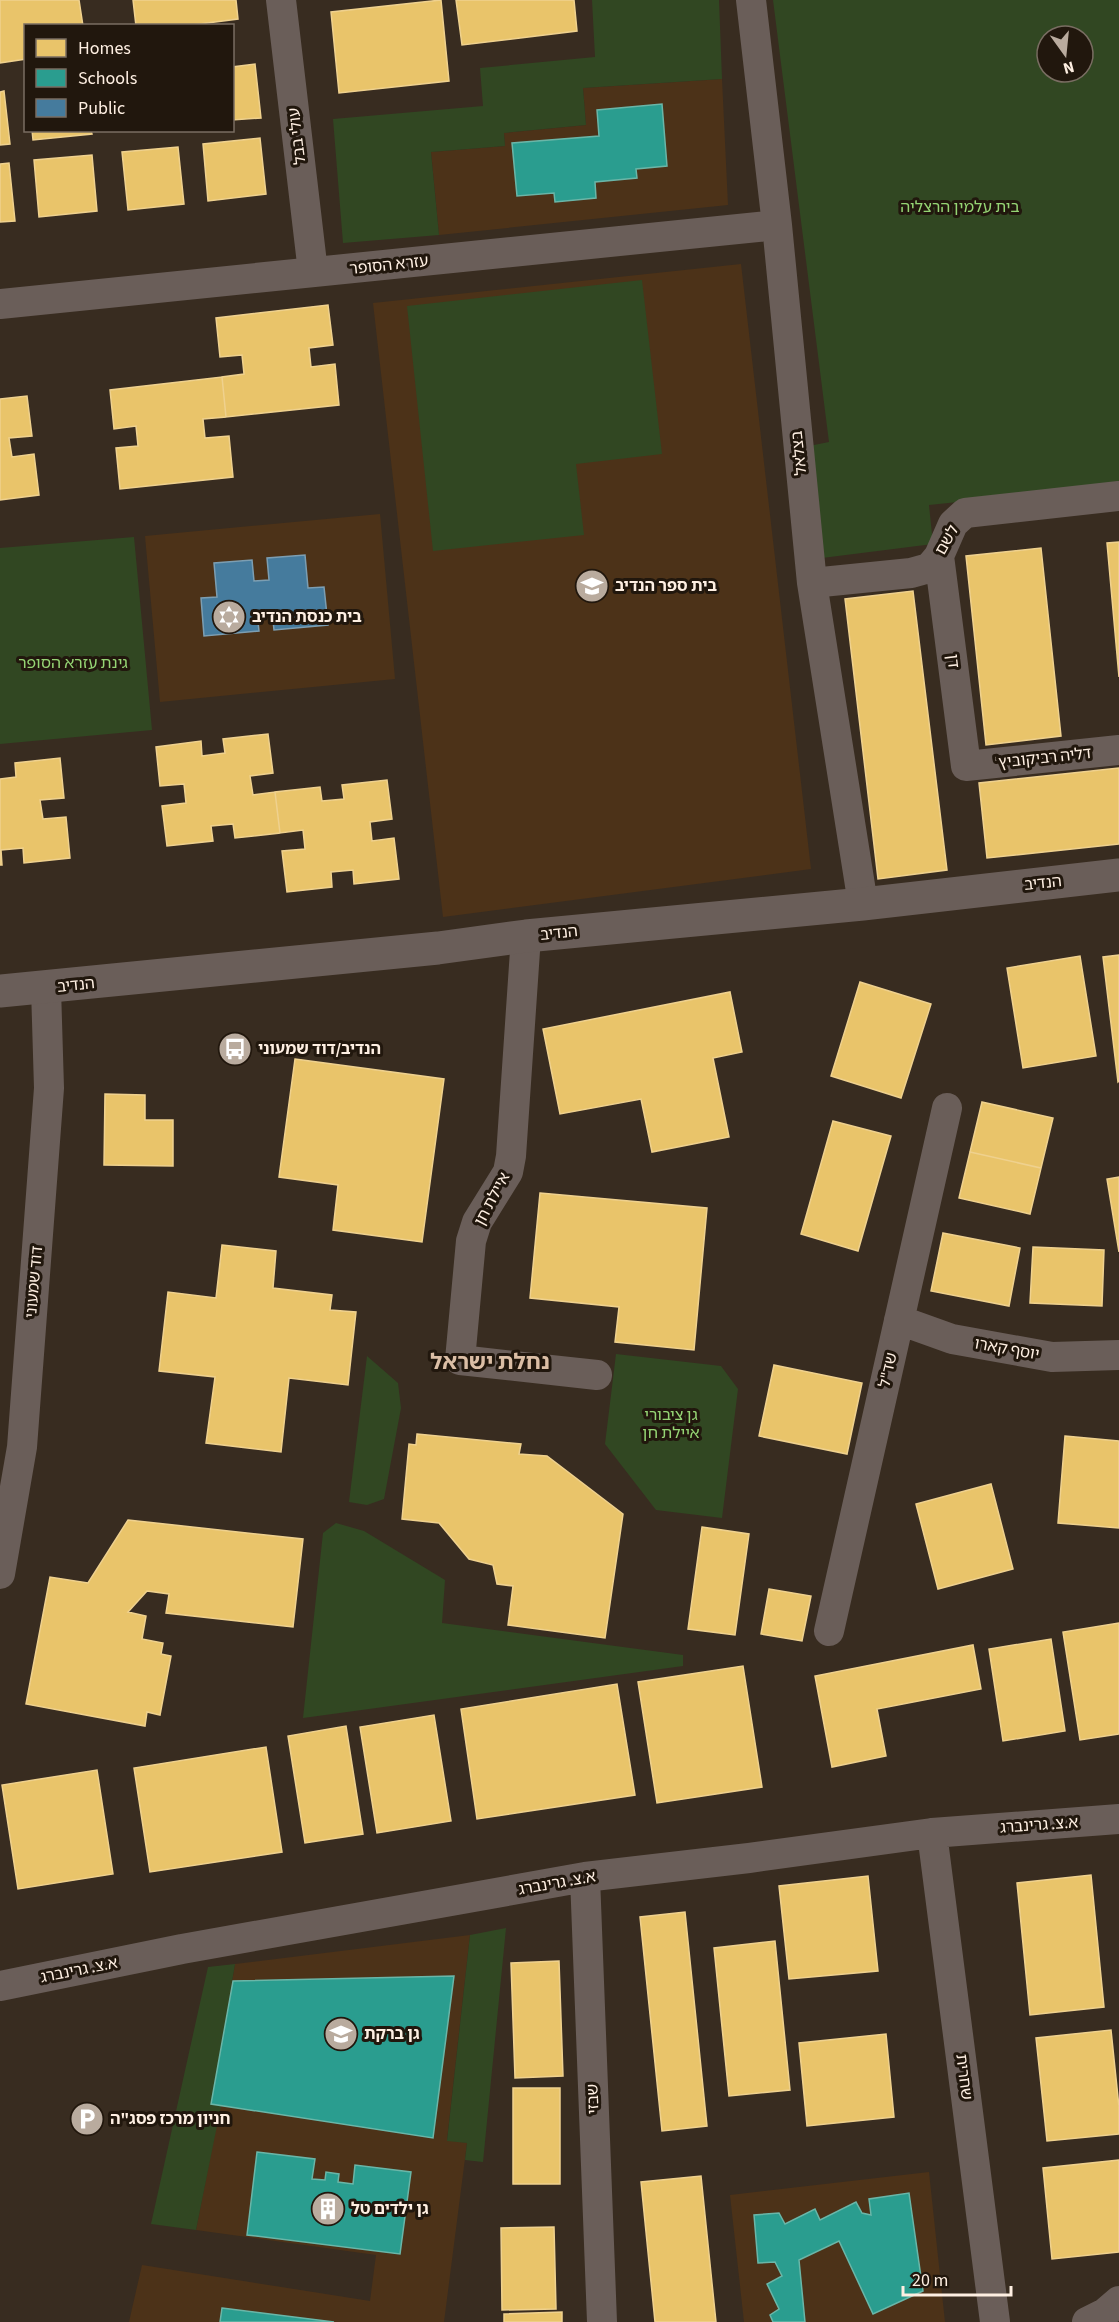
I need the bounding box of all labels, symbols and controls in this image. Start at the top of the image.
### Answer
legend [24,24,234,132]
north arrow [1035,24,1095,84]
text: Homes [78,36,131,61]
text: N [1061,56,1077,80]
text: Schools [78,66,137,91]
text: Public [78,96,125,121]
street label: עולי בבל [283,106,311,166]
park label: בית עלמין הרצליה [900,196,1020,218]
street label: עזרא הסופר [348,250,430,280]
street label: בצלאל [786,430,812,476]
street label: לשם [930,521,964,559]
school or university icon: בית ספר הנדיב [574,568,610,604]
place label: בית ספר הנדיב [615,575,717,597]
synagogue icon: בית כנסת הנדיב [211,599,247,635]
place label: בית כנסת הנדיב [252,606,362,628]
park label: גינת עזרא הסופר [18,652,128,674]
street label: דן [941,653,965,670]
street label: 'דליה רביקוביץ [993,742,1093,774]
street label: הנדיב [1023,870,1063,896]
street label: הנדיב [539,920,579,946]
street label: הנדיב [56,972,96,998]
bus stop icon: הנדיב/דוד שמעוני [217,1031,253,1067]
place label: הנדיב/דוד שמעוני [258,1038,381,1060]
street label: איילת חן [469,1168,515,1230]
street label: דוד שמעוני [20,1245,48,1319]
street label: יוסף קארו [973,1332,1041,1366]
district label: נחלת ישראל [430,1346,550,1378]
street label: שד"ל [873,1350,903,1390]
park label: גן ציבורי איילת חן [642,1404,700,1444]
street label: א.צ. גרינברג [999,1811,1079,1839]
street label: א.צ. גרינברג [516,1865,598,1901]
street label: א.צ. גרינברג [38,1952,120,1988]
school or university icon: גן ברקת [323,2016,359,2052]
place label: גן ברקת [364,2023,420,2045]
street label: שחרית [950,2053,978,2101]
street label: שבזי [581,2083,605,2115]
parking icon: חניון מרכז פסג"ה [69,2101,105,2137]
place label: חניון מרכז פסג"ה [110,2108,231,2130]
building icon: גן ילדים טל [310,2191,346,2227]
place label: גן ילדים טל [351,2198,429,2220]
scale bar [903,2259,1011,2297]
text: 20 m [912,2268,948,2293]

